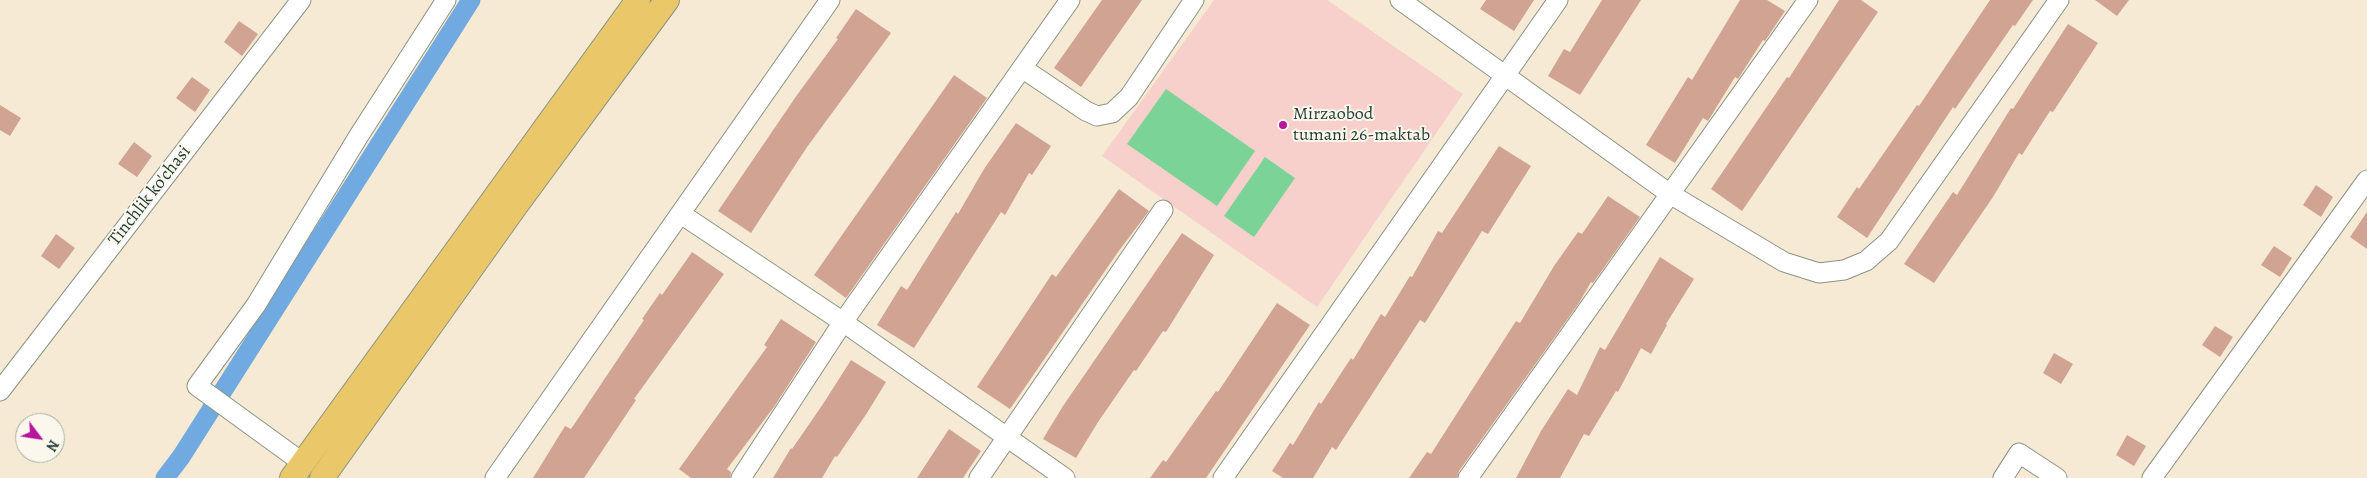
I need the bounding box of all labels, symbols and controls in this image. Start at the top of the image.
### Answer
place label: Mirzaobod tumani 26-maktab [1293,104,1430,146]
marker: Mirzaobod tumani 26-maktab [1277,119,1289,131]
street label: Tinchlik ko'chasi [104,142,196,250]
north arrow [15,413,65,463]
text: N [42,436,63,455]

